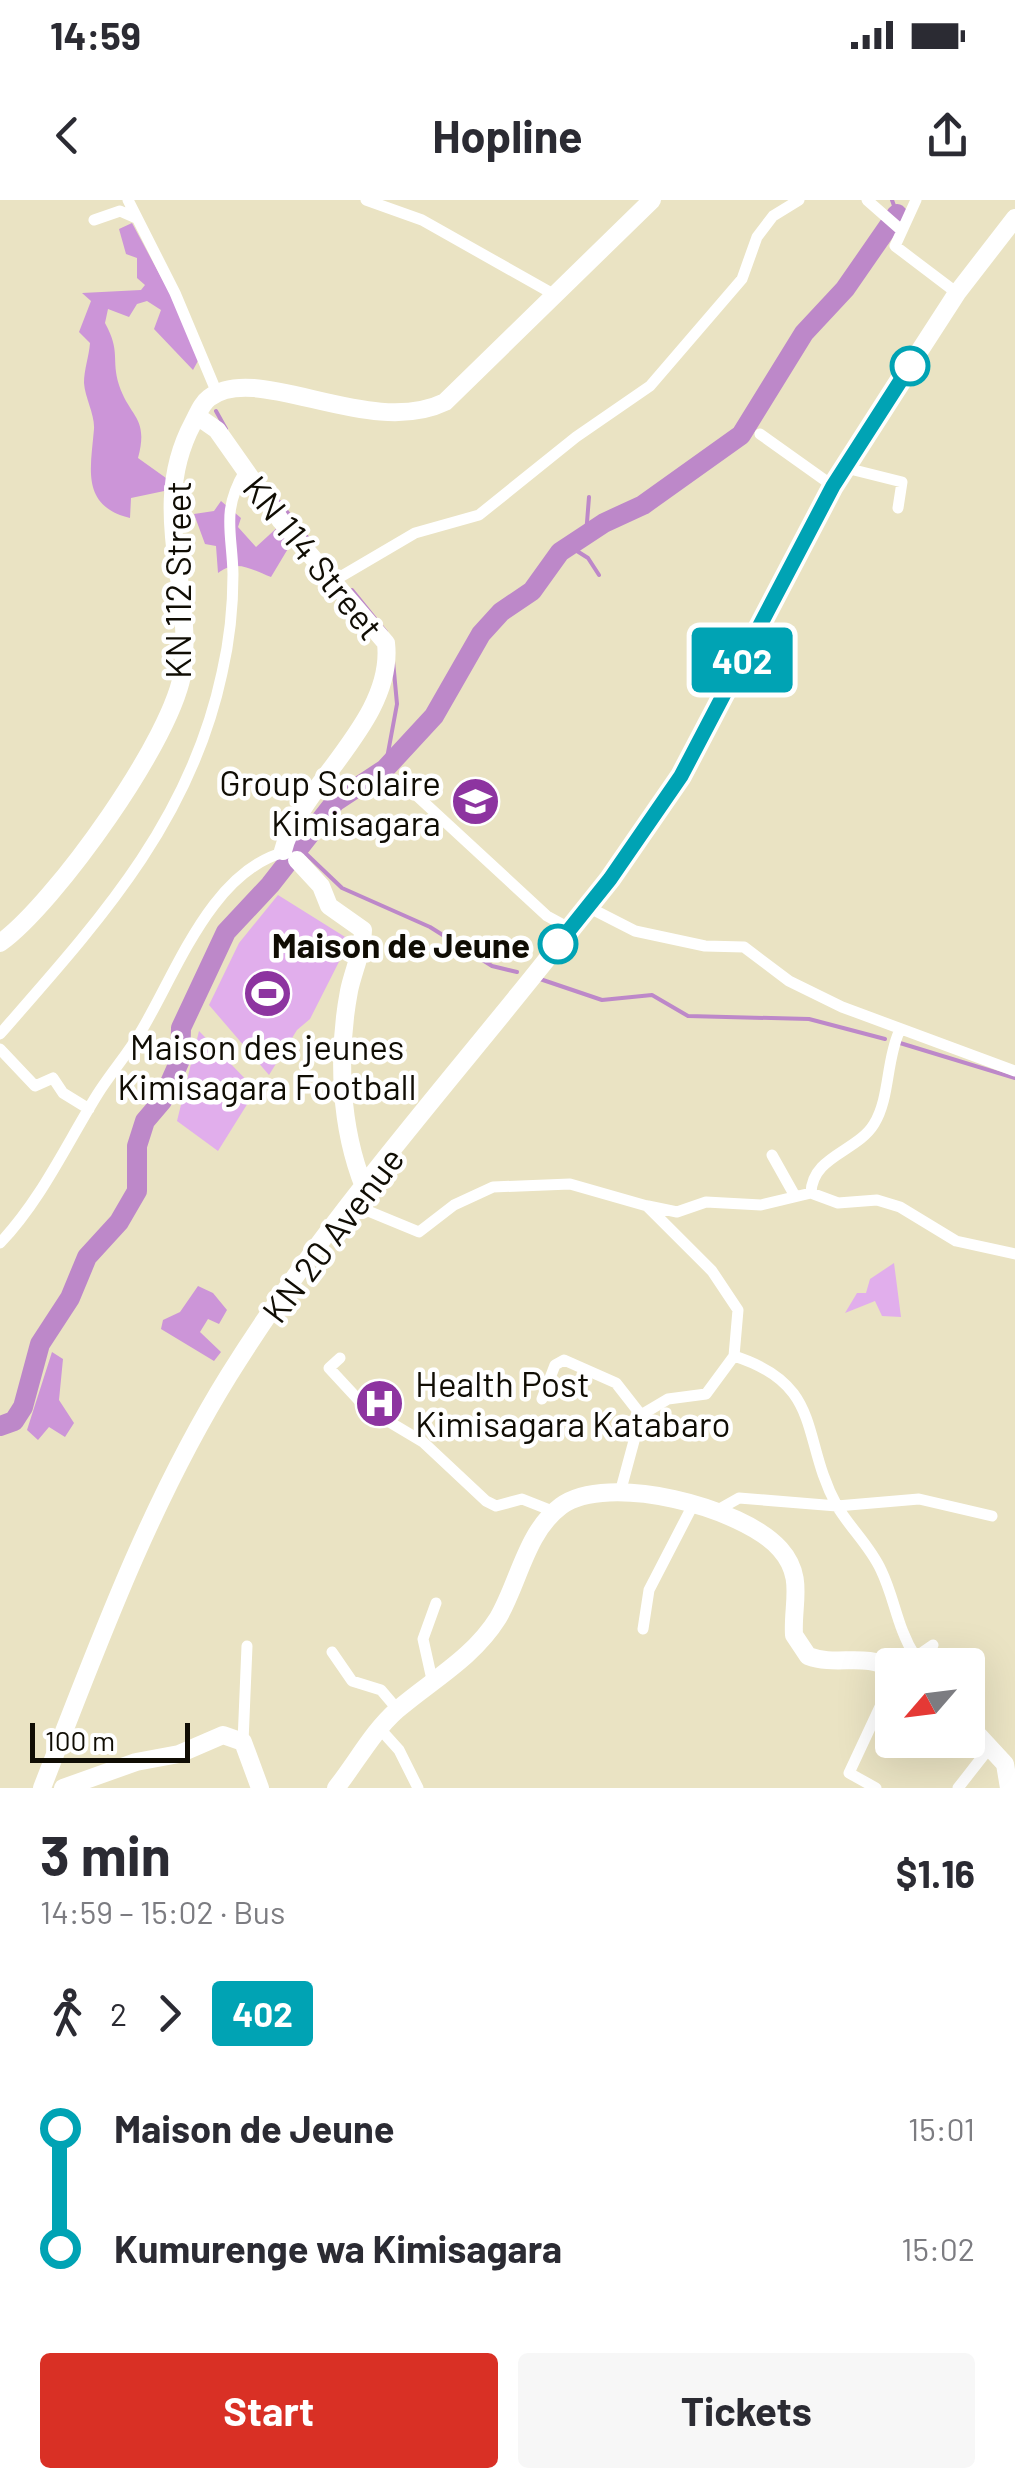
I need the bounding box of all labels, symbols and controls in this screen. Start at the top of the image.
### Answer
text: 14:59 [50,12,141,58]
icon: back [40,108,95,163]
text: Hopline [432,108,583,162]
icon: share [920,108,975,163]
unlabelled marker [891,347,929,385]
street label: KN 114 Street [235,467,393,647]
street label: KN 112 Street [156,481,198,679]
line badge: 402 [684,628,800,692]
text: 402 [712,639,772,681]
place label: Group Scolaire Kimisagara [219,761,441,843]
school or university icon: Group Scolaire Kimisagara [450,776,502,828]
place label: Maison de Jeune [272,923,530,965]
marker: Maison de Jeune [539,925,577,963]
sports icon: Maison des jeunes Kimisagara Football [241,968,293,1020]
place label: Maison des jeunes Kimisagara Football [117,1025,417,1107]
street label: KN 20 Avenue [252,1138,412,1330]
place label: Health Post Kimisagara Katabaro [415,1362,730,1444]
hospital icon: Health Post Kimisagara Katabaro [354,1377,406,1429]
north arrow [875,1648,985,1758]
map controls [875,1648,985,1758]
scale bar [30,1718,190,1762]
text: 100 m [45,1723,115,1757]
text: 3 min [40,1821,171,1887]
text: $1.16 [896,1850,975,1896]
text: 14:59 – 15:02 · Bus [40,1892,285,1930]
icon: walk [40,1986,95,2041]
icon: forward [142,1986,197,2041]
text: 402 [232,1992,293,2034]
text: 2 [110,1994,127,2032]
text: Maison de Jeune [114,2105,394,2151]
text: 15:01 [908,2109,975,2147]
text: Kumurenge wa Kimisagara [114,2225,562,2271]
text: 15:02 [901,2229,975,2267]
button: Start [40,2353,498,2468]
button: Tickets [518,2353,975,2468]

